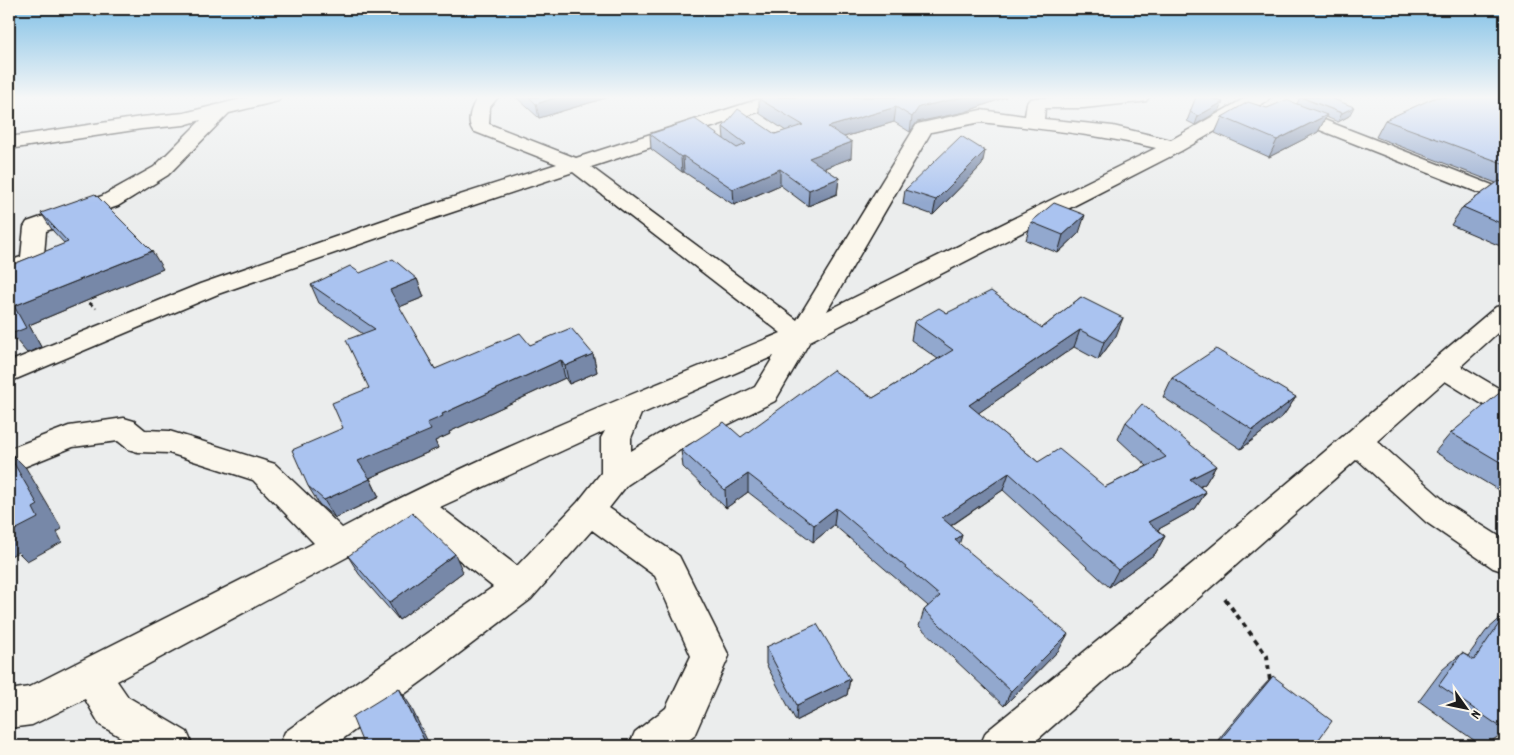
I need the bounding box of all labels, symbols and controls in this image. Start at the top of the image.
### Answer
north arrow [1442,682,1492,732]
text: N [1465,706,1485,722]

